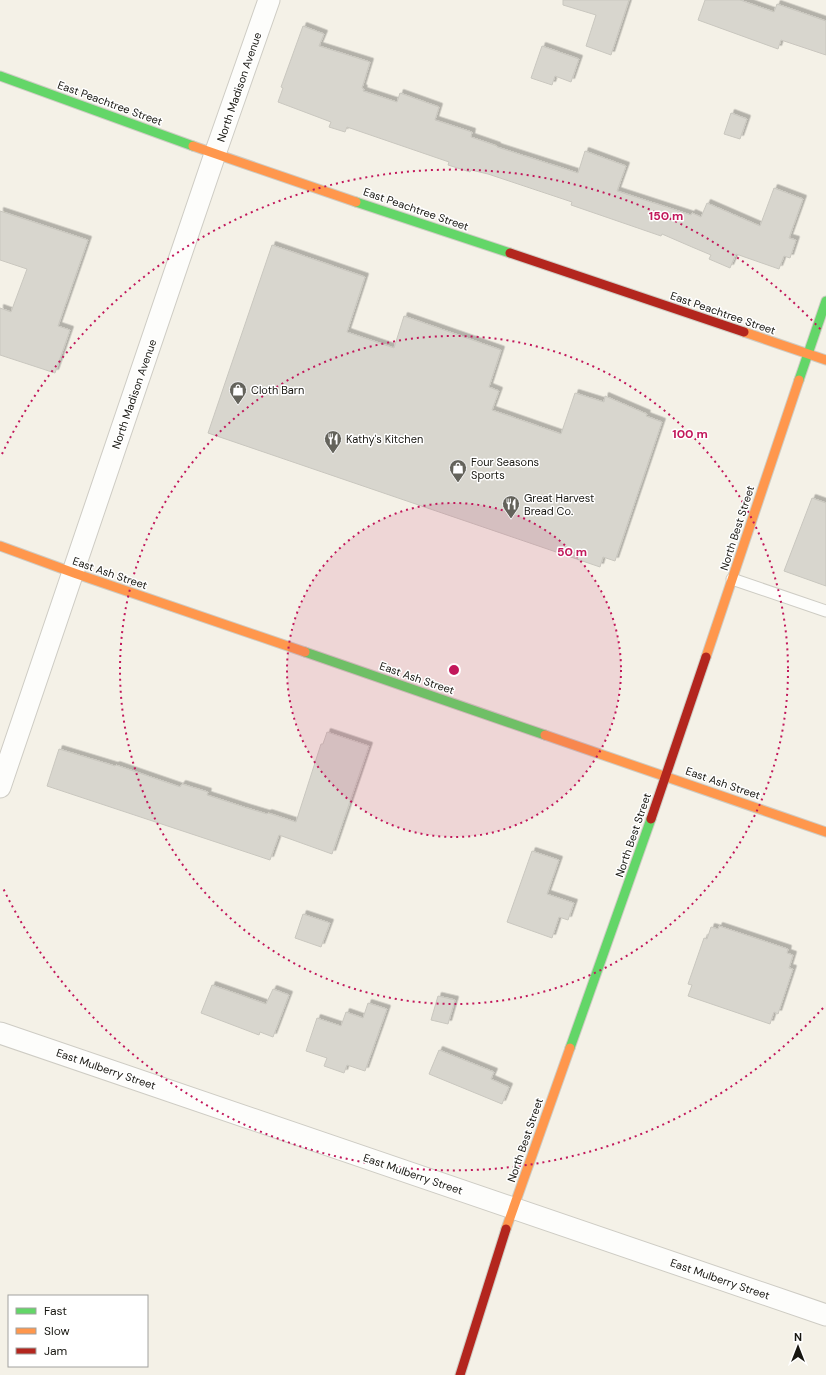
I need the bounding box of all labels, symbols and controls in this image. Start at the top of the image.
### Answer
street label: North Madison Avenue [214,30,264,144]
street label: East Peachtree Street [56,78,164,128]
street label: East Peachtree Street [362,184,470,234]
text: 150 m [649,208,683,224]
street label: East Peachtree Street [669,288,777,338]
street label: North Madison Avenue [109,337,159,451]
shop icon: Cloth Barn [228,380,248,405]
place label: Cloth Barn [251,383,304,397]
text: 100 m [672,426,708,442]
restaurant icon: Kathy's Kitchen [323,429,343,454]
place label: Kathy's Kitchen [346,432,423,446]
place label: Four Seasons Sports [471,455,539,482]
shop icon: Four Seasons Sports [448,458,468,483]
street label: North Best Street [717,484,757,572]
place label: Great Harvest Bread Co. [524,491,594,518]
restaurant icon: Great Harvest Bread Co. [501,494,521,519]
text: 50 m [557,544,587,560]
street label: East Ash Street [71,554,149,592]
street label: East Ash Street [378,659,456,697]
centre of rings [447,663,461,677]
street label: East Ash Street [684,764,762,802]
street label: North Best Street [612,791,654,879]
street label: East Mulberry Street [54,1045,158,1093]
street label: North Best Street [504,1096,546,1184]
street label: East Mulberry Street [361,1150,465,1198]
street label: East Mulberry Street [668,1255,772,1303]
legend [8,1295,148,1367]
text: Fast [44,1303,67,1319]
text: Slow [44,1323,70,1339]
north arrow [778,1327,818,1367]
text: N [794,1330,802,1344]
text: Jam [44,1343,67,1359]

